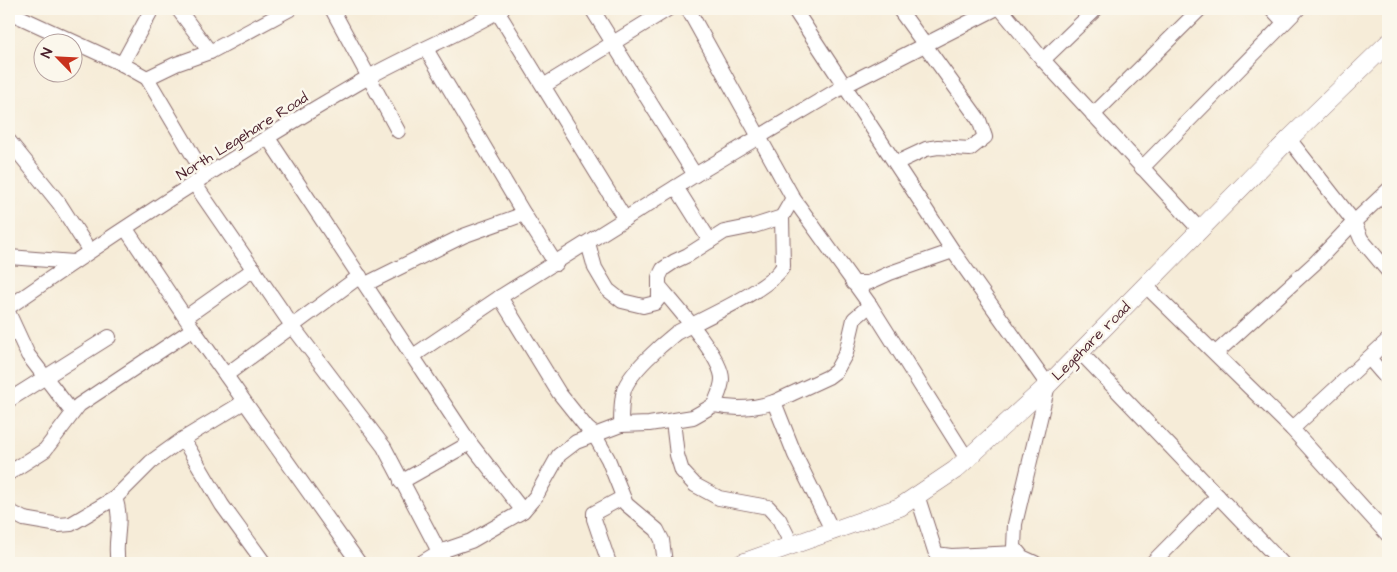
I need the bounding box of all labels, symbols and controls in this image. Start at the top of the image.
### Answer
north arrow [32,32,82,82]
text: N [36,45,58,61]
street label: North Legehare Road [172,87,313,186]
street label: Legehare road [1047,297,1136,386]

